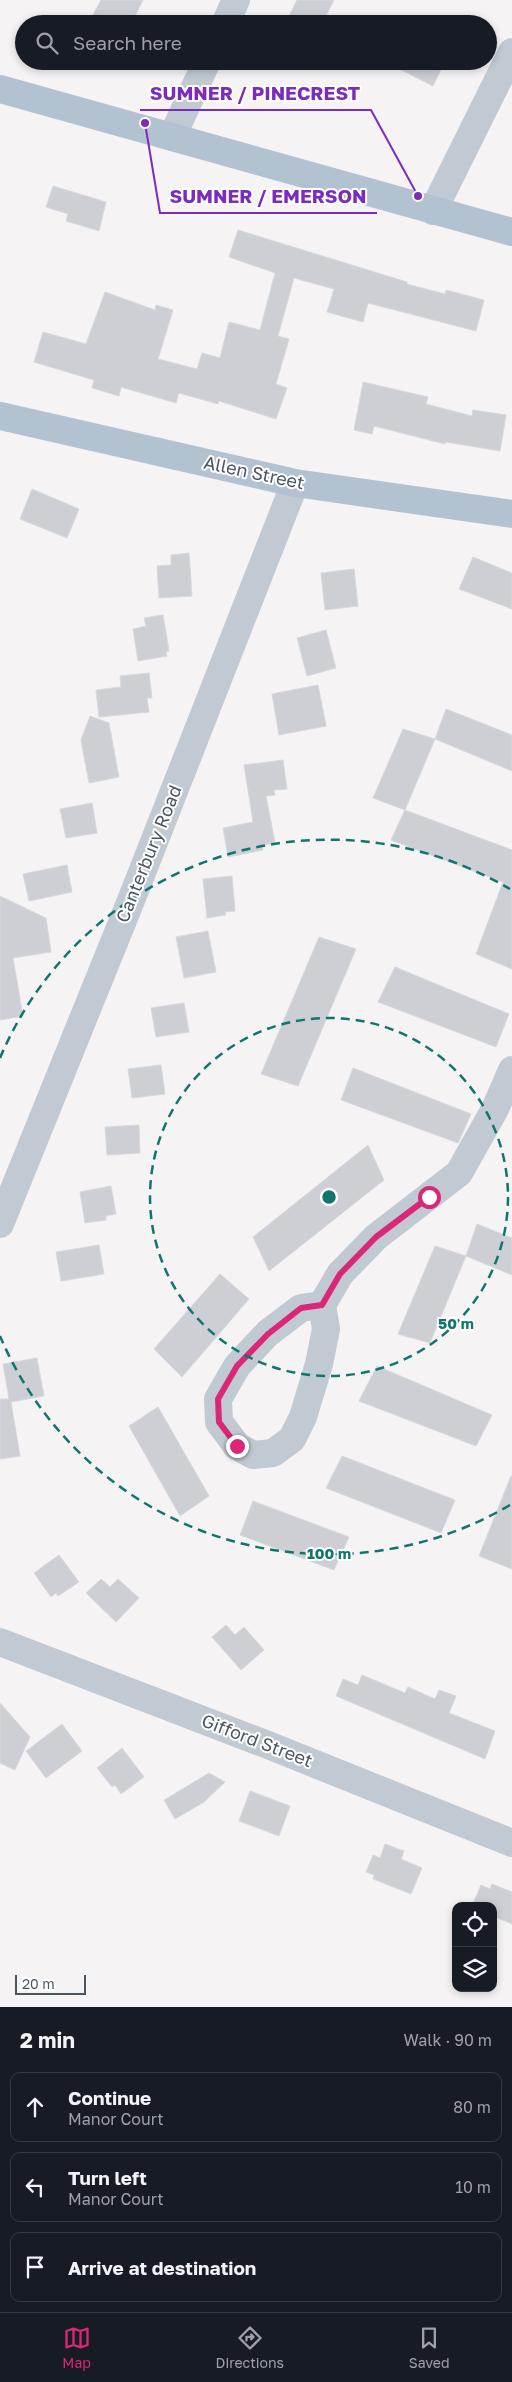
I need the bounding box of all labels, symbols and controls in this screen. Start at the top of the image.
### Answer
search box [15,15,497,70]
icon: search [33,29,61,57]
text: Search here [73,31,182,54]
callout: SUMNER / PINECREST [140,76,371,110]
text: SUMNER / PINECREST [150,81,360,104]
callout: SUMNER / EMERSON [160,179,377,213]
text: SUMNER / EMERSON [170,184,366,207]
street label: Allen Street [202,451,307,493]
street label: Canterbury Road [110,782,186,926]
route start [418,1186,441,1209]
centre of rings [320,1188,338,1206]
text: 50 m [438,1314,474,1332]
route end [226,1435,249,1458]
text: 100 m [307,1544,351,1562]
street label: Gifford Street [199,1709,316,1771]
map controls [452,1902,497,1992]
button: locate [452,1902,497,1947]
button: layers [452,1947,497,1992]
scale bar [15,1972,86,1995]
text: 20 m [22,1975,55,1992]
text: 2 min [20,2027,75,2053]
text: Walk · 90 m [404,2030,492,2050]
text: Continue [68,2086,151,2109]
icon: ahead [21,2093,49,2121]
text: 80 m [453,2097,491,2117]
text: Manor Court [68,2109,164,2129]
text: Turn left [68,2166,147,2189]
icon: left [21,2173,49,2201]
text: 10 m [455,2177,491,2197]
text: Manor Court [68,2189,164,2209]
icon: arrive [21,2253,49,2281]
text: Arrive at destination [68,2256,256,2279]
tab: Map [62,2324,91,2371]
tab: Directions [216,2324,284,2371]
tab: Saved [409,2324,450,2371]

